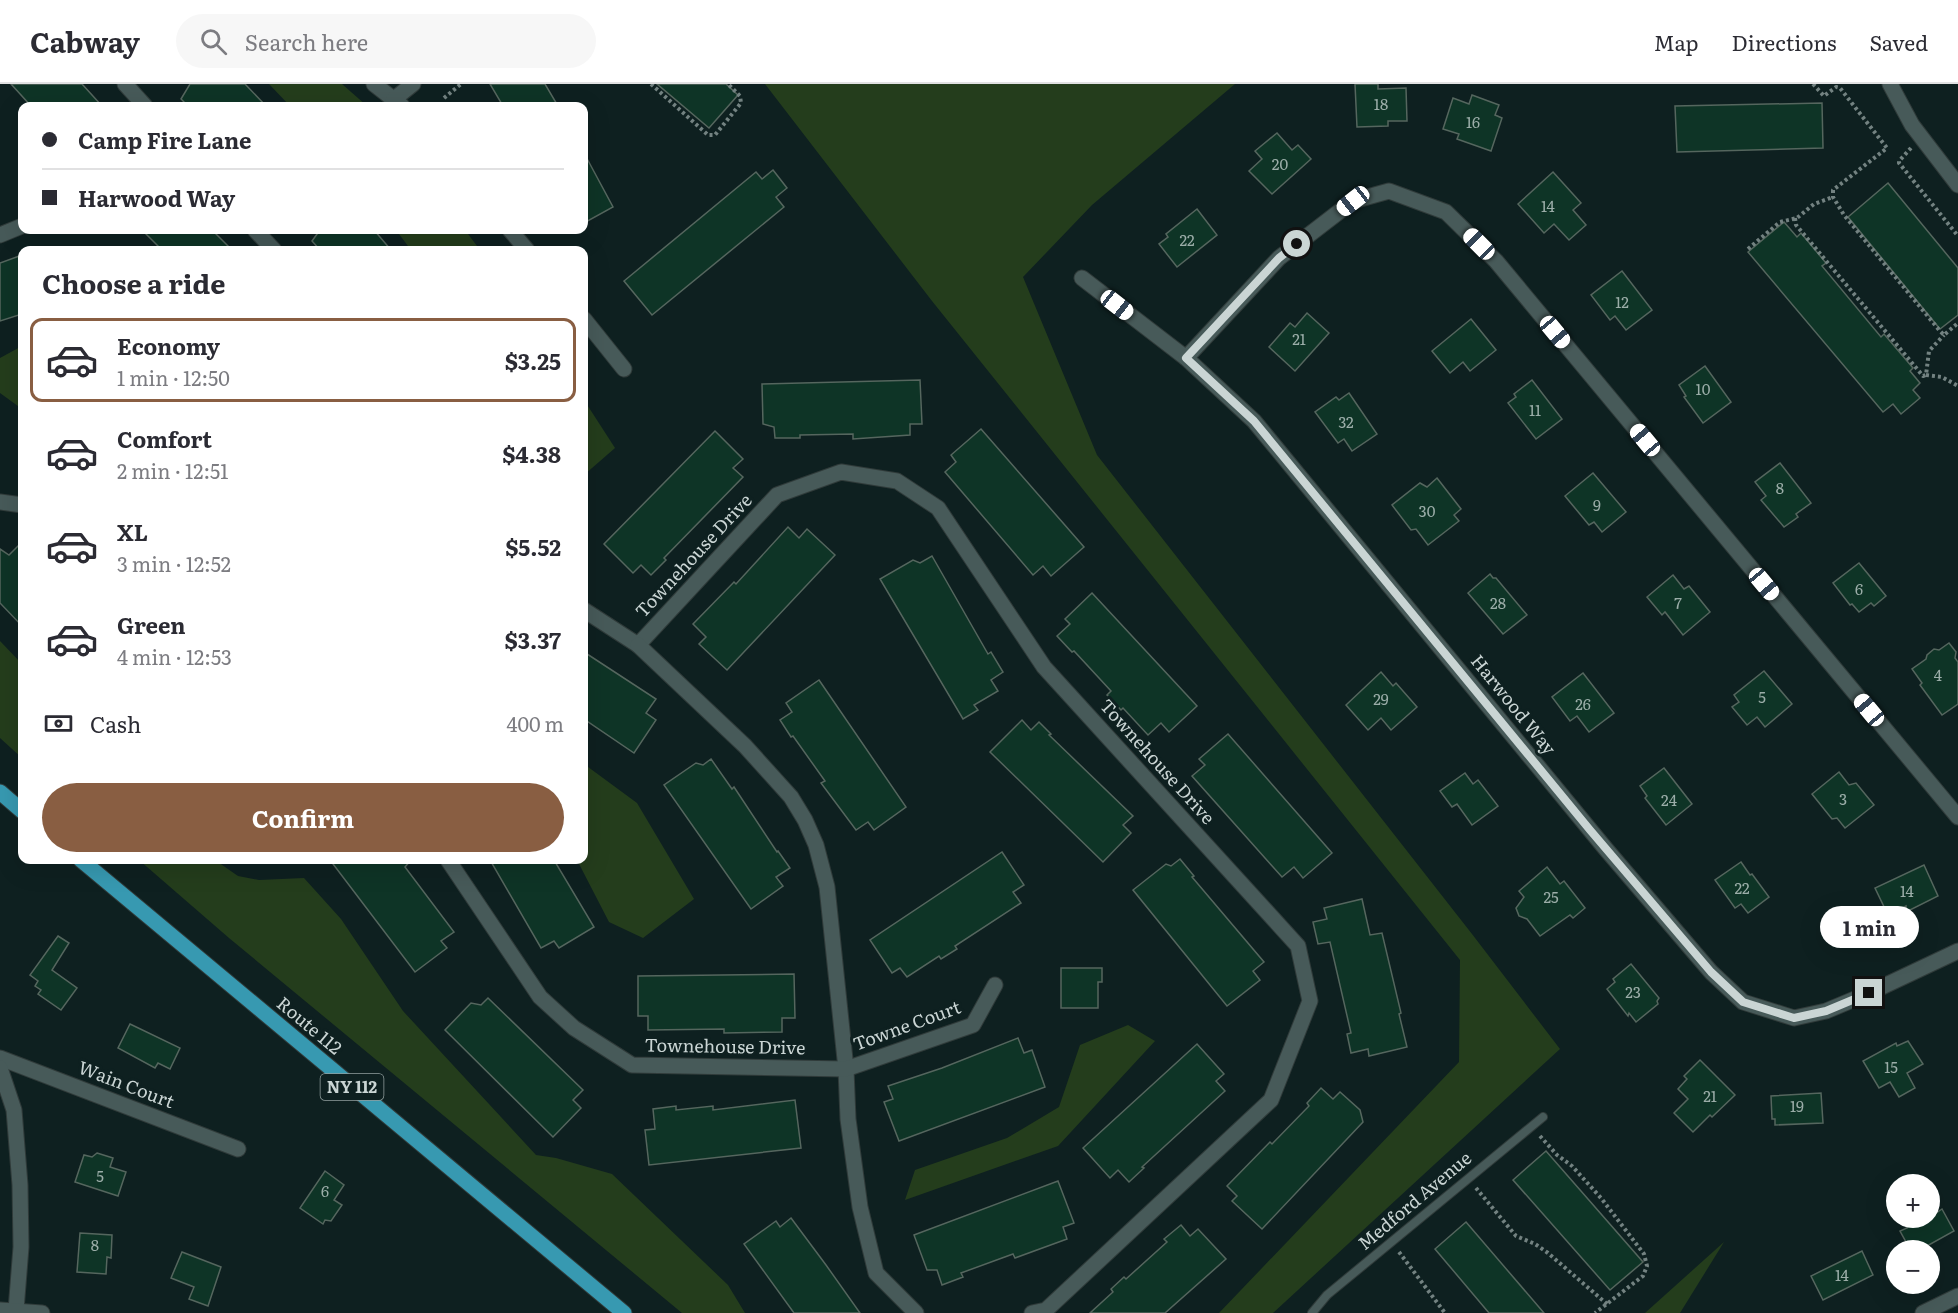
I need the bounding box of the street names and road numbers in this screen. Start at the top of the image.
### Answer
street label: Townehouse Drive [628,487,758,623]
street label: Harwood Way [1465,648,1564,761]
street label: Townehouse Drive [1094,692,1222,830]
street label: Route 112 [272,990,348,1060]
street label: Towne Court [849,992,965,1057]
street label: Townehouse Drive [644,1031,806,1060]
street label: Wain Court [75,1053,179,1115]
road number: NY 112 [320,1074,384,1100]
street label: Medford Avenue [1351,1144,1477,1256]

